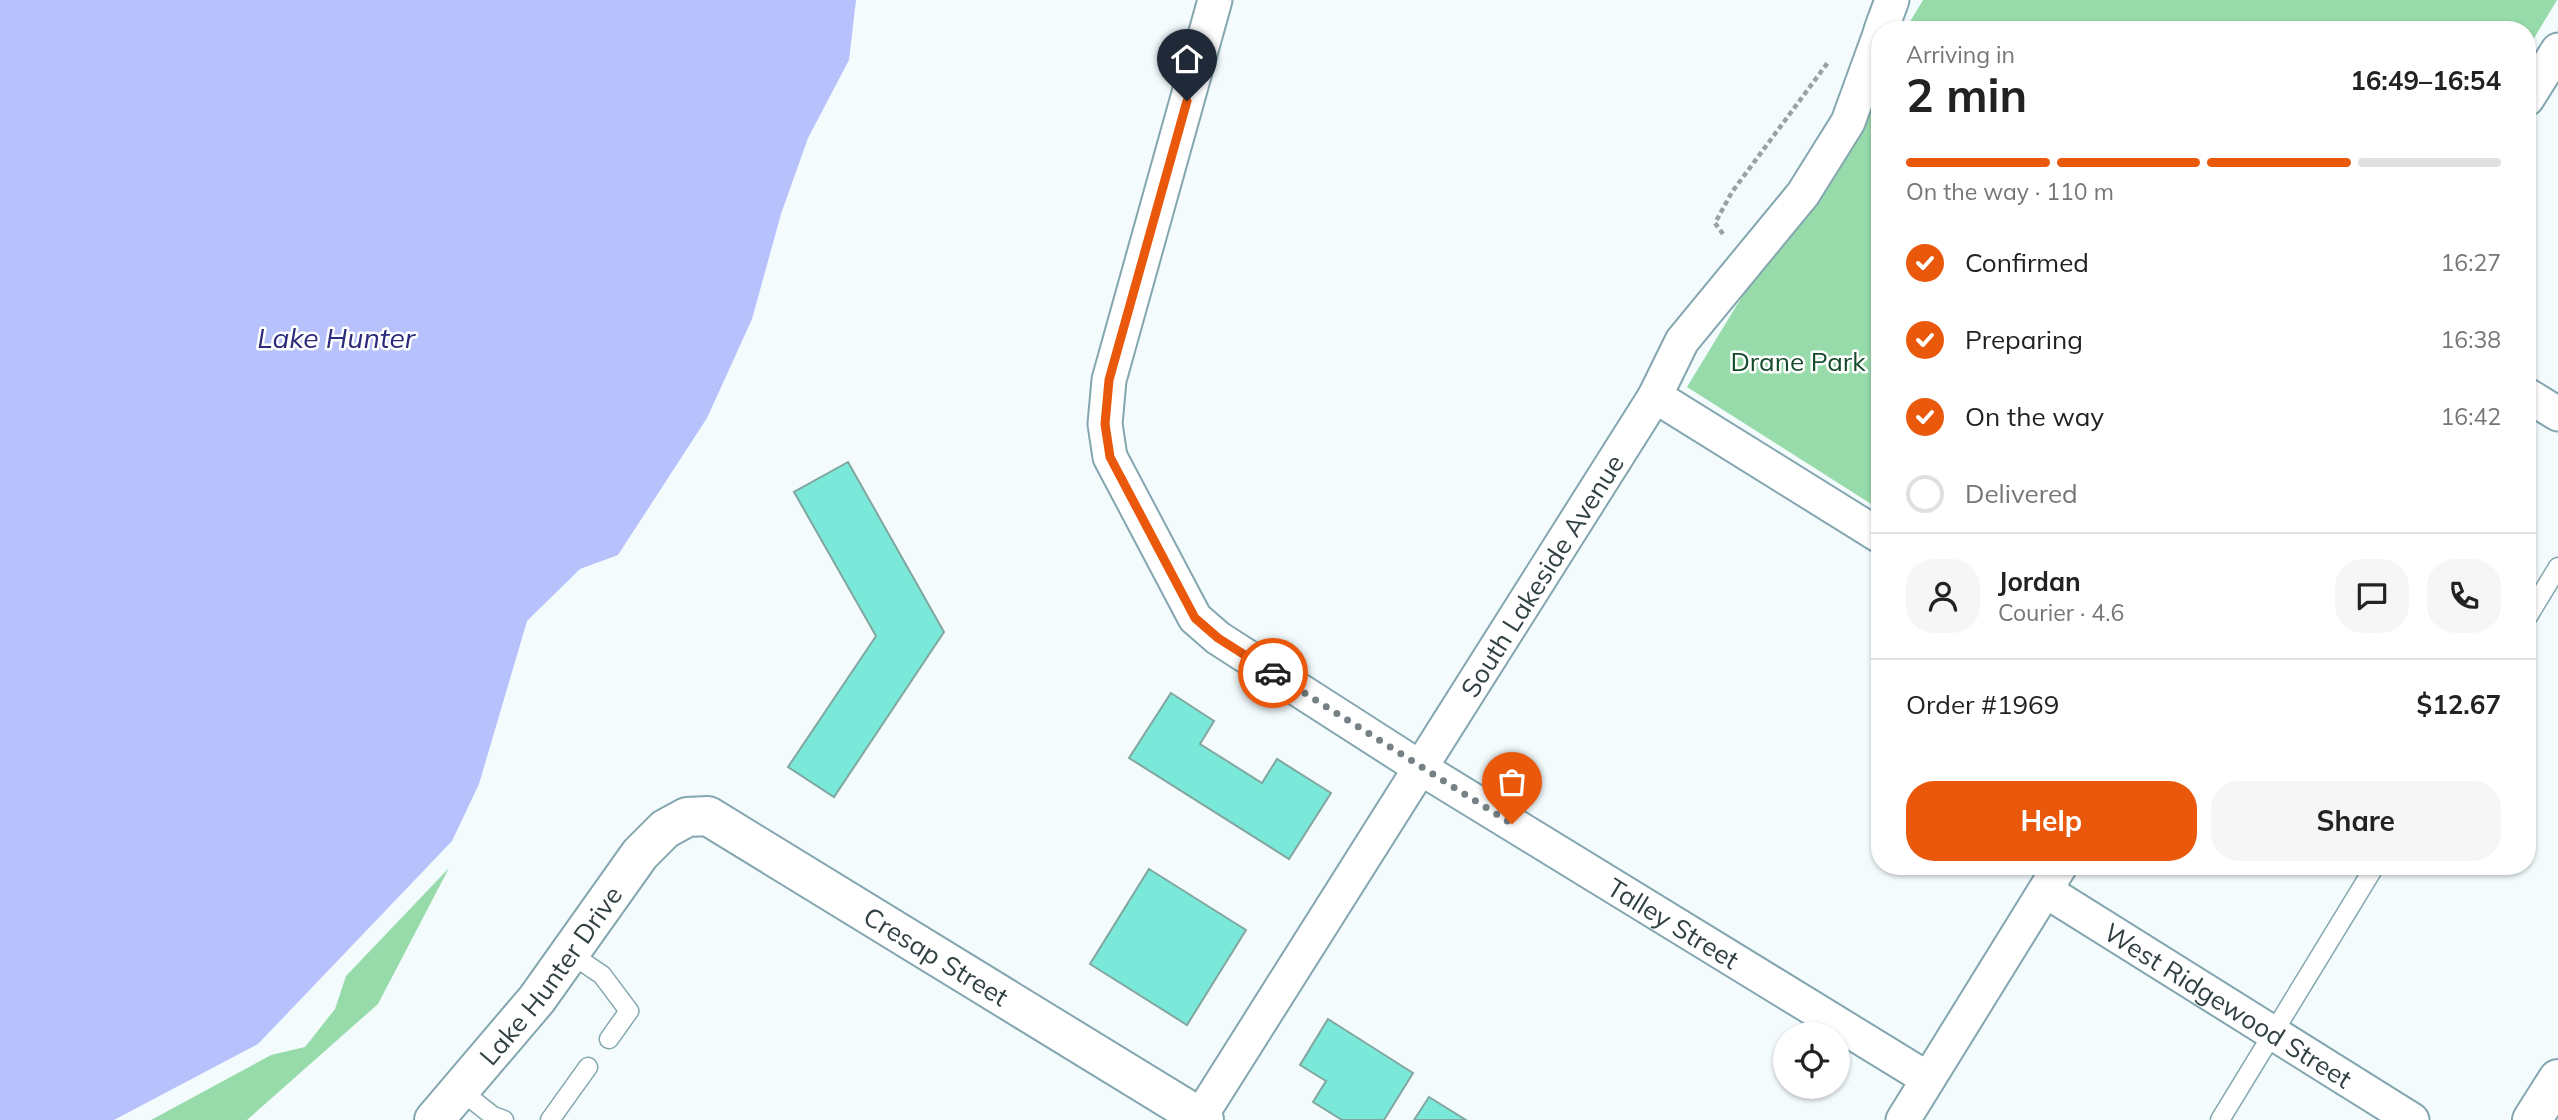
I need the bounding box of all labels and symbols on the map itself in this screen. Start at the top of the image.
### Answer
pin [1157,29,1217,101]
water label: Lake Hunter [257,320,417,355]
park label: Drane Park [1730,345,1866,378]
street label: South Lakeside Avenue [1453,448,1631,703]
courier [1238,638,1308,708]
pin [1482,752,1542,824]
street label: Talley Street [1602,870,1745,976]
street label: Lake Hunter Drive [472,879,629,1071]
street label: Cresap Street [858,899,1015,1013]
street label: West Ridgewood Street [2098,915,2358,1095]

